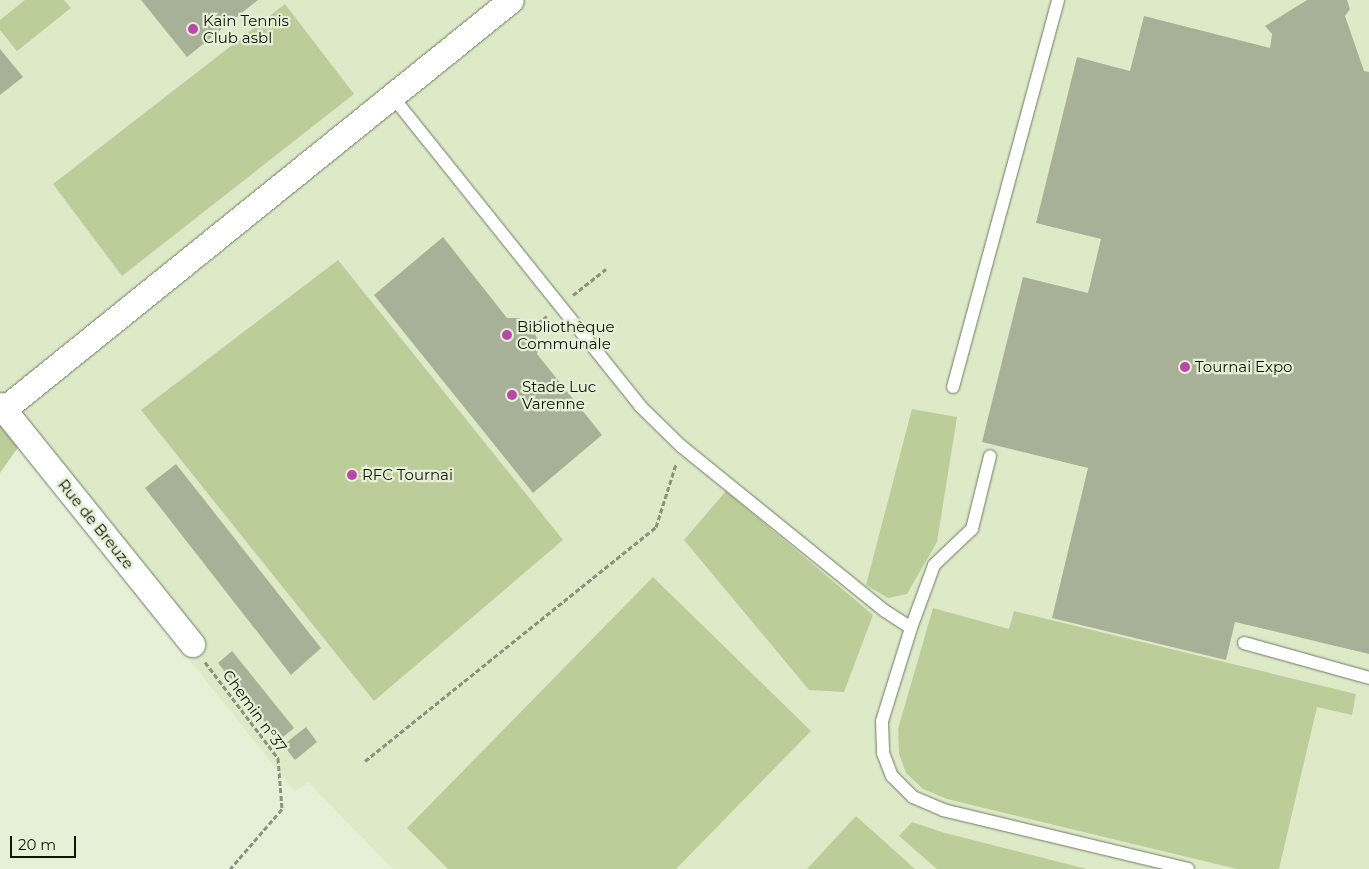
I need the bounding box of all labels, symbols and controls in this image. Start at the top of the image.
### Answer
place label: Kain Tennis Club asbl [203,11,289,46]
marker: Kain Tennis Club asbl [187,23,199,35]
place label: Bibliothèque Communale [517,317,615,352]
marker: Bibliothèque Communale [501,329,513,341]
place label: Tournai Expo [1195,358,1293,376]
marker: Tournai Expo [1179,361,1191,373]
place label: Stade Luc Varenne [522,377,596,412]
marker: Stade Luc Varenne [506,389,518,401]
place label: RFC Tournai [362,466,453,484]
marker: RFC Tournai [346,469,358,481]
street label: Rue de Breuze [54,476,138,572]
street label: Chemin n°37 [219,666,291,756]
scale bar [12,826,79,858]
text: 20 m [18,835,56,854]

